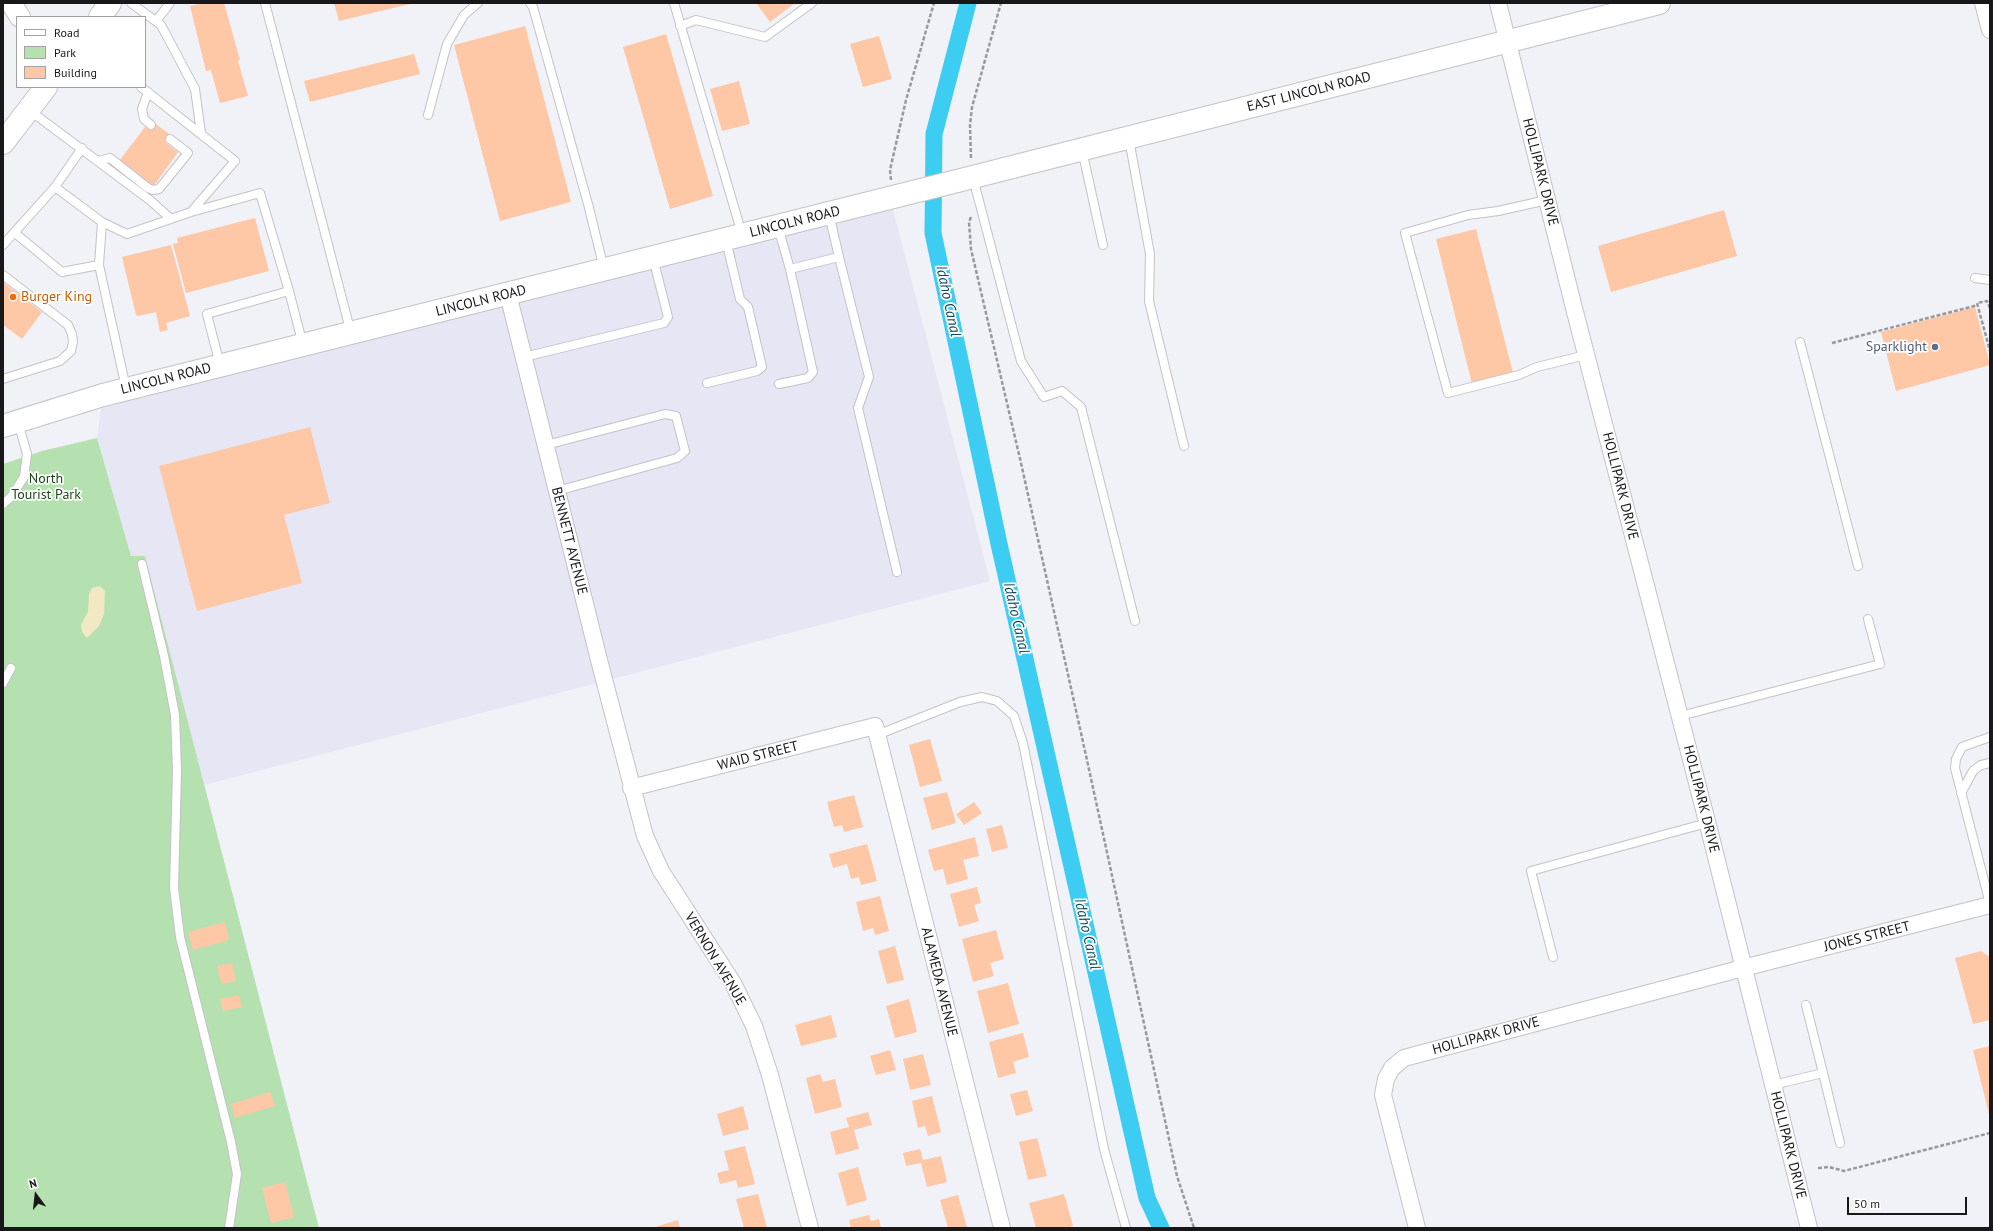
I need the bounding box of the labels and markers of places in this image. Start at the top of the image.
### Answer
place label: Burger King [21,289,92,305]
marker: Burger King [8,292,18,302]
place label: Sparklight [1866,339,1927,355]
marker: Sparklight [1930,342,1940,352]

